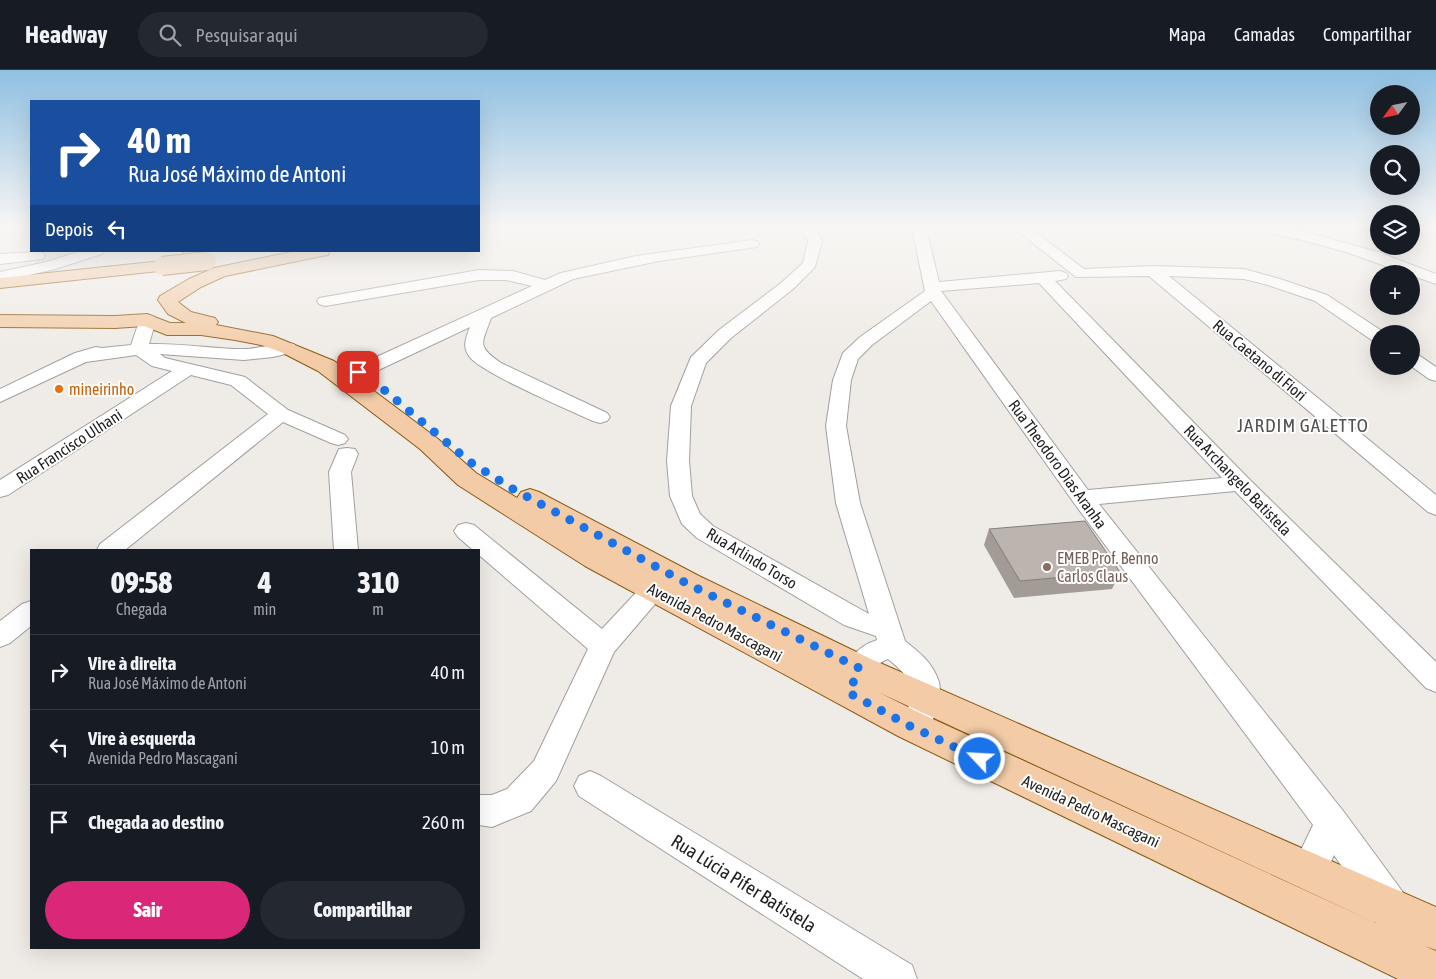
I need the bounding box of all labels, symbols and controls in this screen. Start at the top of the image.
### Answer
search box [138,12,488,57]
text: Headway [25,21,108,48]
icon: search [156,21,184,49]
text: Pesquisar aqui [196,24,298,46]
text: Mapa [1169,24,1206,45]
text: Camadas [1234,24,1295,45]
text: Compartilhar [1323,24,1411,45]
north arrow [1370,85,1420,135]
map controls [1370,85,1420,375]
icon: right [45,120,110,185]
text: 40 m [128,120,191,160]
button: search [1370,145,1420,195]
text: Rua José Máximo de Antoni [128,161,346,187]
button: layers [1370,205,1420,255]
icon: left [103,215,131,243]
text: Depois [45,218,93,240]
button: + [1370,265,1420,315]
street label: Rua Caetano di Fiori [1210,316,1310,404]
button: − [1370,325,1420,375]
pin [337,351,379,393]
icon: arrive [344,358,372,386]
place label: mineirinho [69,380,134,398]
marker: mineirinho [53,383,65,395]
street label: Rua Theodoro Dias Aranha [1005,396,1111,532]
street label: Rua Francisco Ulhani [13,405,125,487]
district label: JARDIM GALETTO [1237,414,1369,436]
street label: Rua Archangelo Batistela [1180,421,1295,540]
street label: Rua Arlindo Torso [703,524,801,592]
place label: EMEB Prof. Benno Carlos Claus [1057,549,1159,585]
marker: EMEB Prof. Benno Carlos Claus [1041,561,1053,573]
text: 09:58 [111,565,172,599]
text: 4 [258,565,272,599]
text: 310 [357,565,399,599]
street label: Avenida Pedro Mascagani [644,579,785,666]
text: Chegada [116,600,167,618]
text: min [253,600,276,618]
text: m [372,600,384,618]
text: Vire à direita [88,652,176,674]
icon: right [45,658,73,686]
text: 40 m [431,661,465,683]
text: Rua José Máximo de Antoni [88,674,247,692]
text: Vire à esquerda [88,727,196,749]
position arrow [953,732,1005,784]
icon: left [45,733,73,761]
text: 10 m [431,736,465,758]
text: Avenida Pedro Mascagani [88,749,238,767]
street label: Avenida Pedro Mascagani [1019,771,1163,852]
icon: arrive [45,808,73,836]
text: Chegada ao destino [88,811,224,833]
text: 260 m [422,811,465,833]
street label: Rua Lúcia Pifer Batistela [667,829,821,937]
button: Sair [45,881,250,939]
button: Compartilhar [260,881,465,939]

